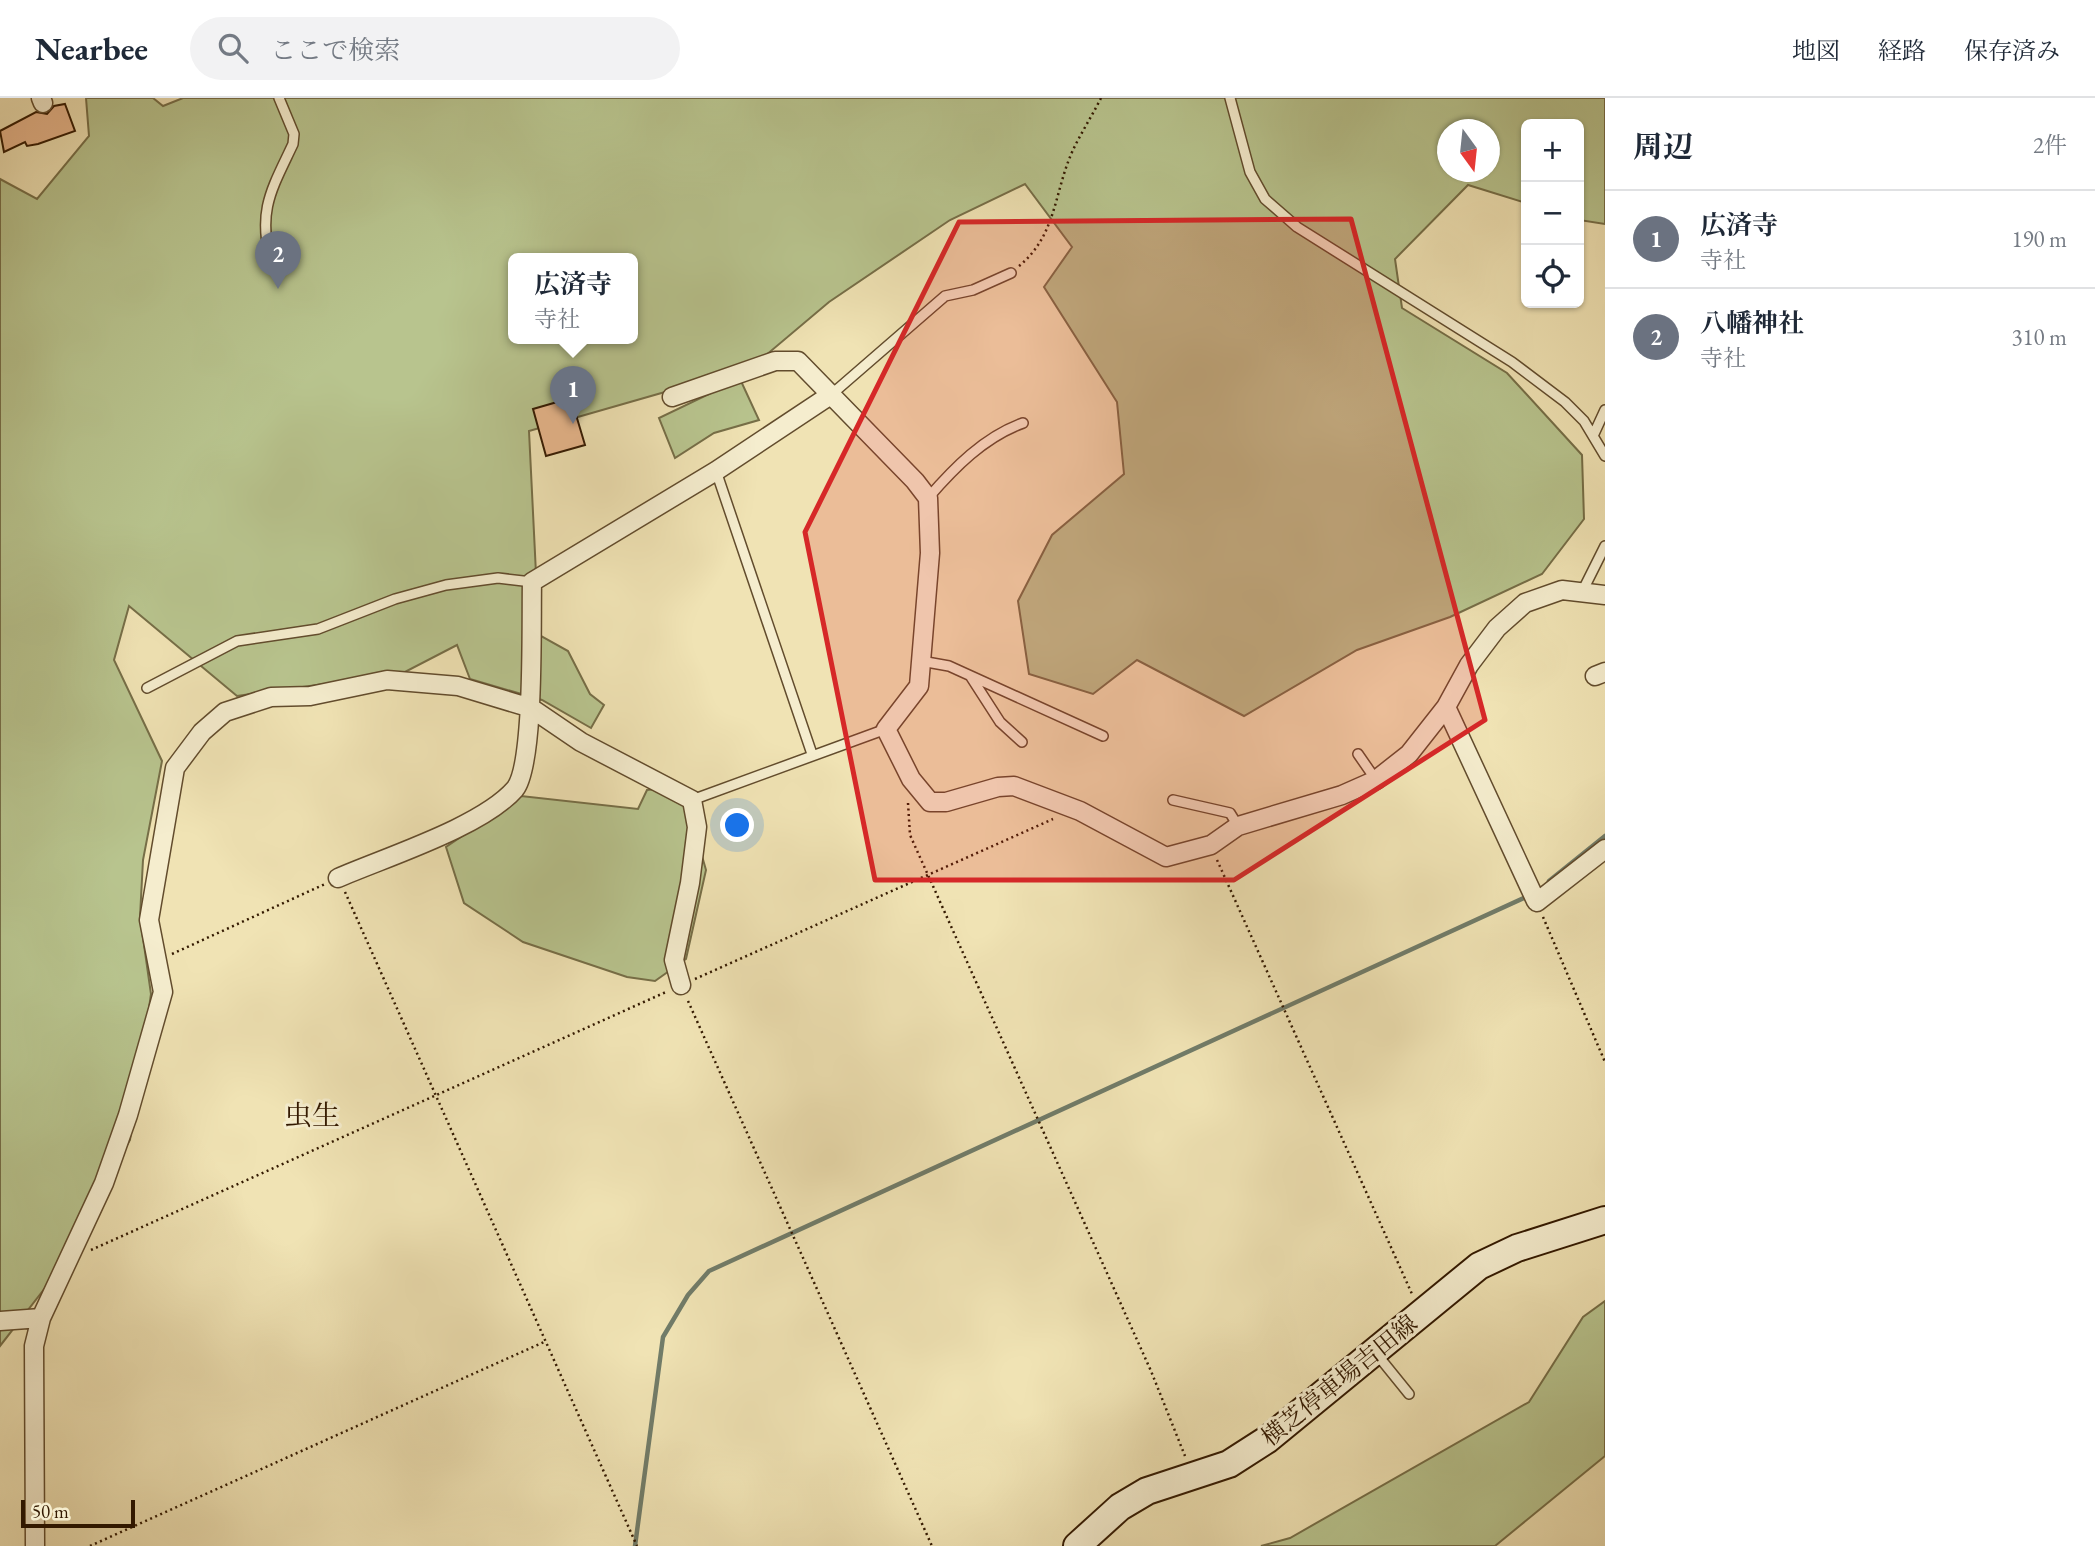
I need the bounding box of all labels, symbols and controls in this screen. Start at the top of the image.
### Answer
search box [190,17,680,80]
text: Nearbee [35,27,148,70]
icon: search [214,29,252,67]
text: ここで検索 [270,33,400,67]
text: 地図 [1792,35,1840,66]
text: 経路 [1878,35,1926,66]
text: 保存済み [1964,35,2060,66]
north arrow [1437,119,1500,182]
map controls [1521,119,1584,308]
button: + [1521,119,1584,182]
text: 周辺 [1633,127,1693,166]
text: 2件 [2033,130,2067,160]
button: − [1521,182,1584,245]
text: 広済寺 [1700,208,1778,242]
text: 1 [1650,224,1662,254]
text: 190 m [2011,224,2067,254]
pin: 2 [255,231,301,289]
button: locate [1521,245,1584,308]
text: 寺社 [1700,245,1746,275]
popup [508,253,638,344]
text: 広済寺 [534,267,612,301]
text: 寺社 [534,304,580,334]
text: 八幡神社 [1700,306,1804,340]
text: 2 [1650,322,1662,352]
text: 310 m [2011,322,2067,352]
text: 寺社 [1700,343,1746,373]
pin: 1 [550,366,596,424]
your location [720,808,754,842]
district label: 虫生 [284,1097,340,1133]
street label: 横芝停車場吉田線 [1255,1308,1423,1452]
scale bar [21,1497,135,1529]
text: 50 m [32,1499,69,1524]

